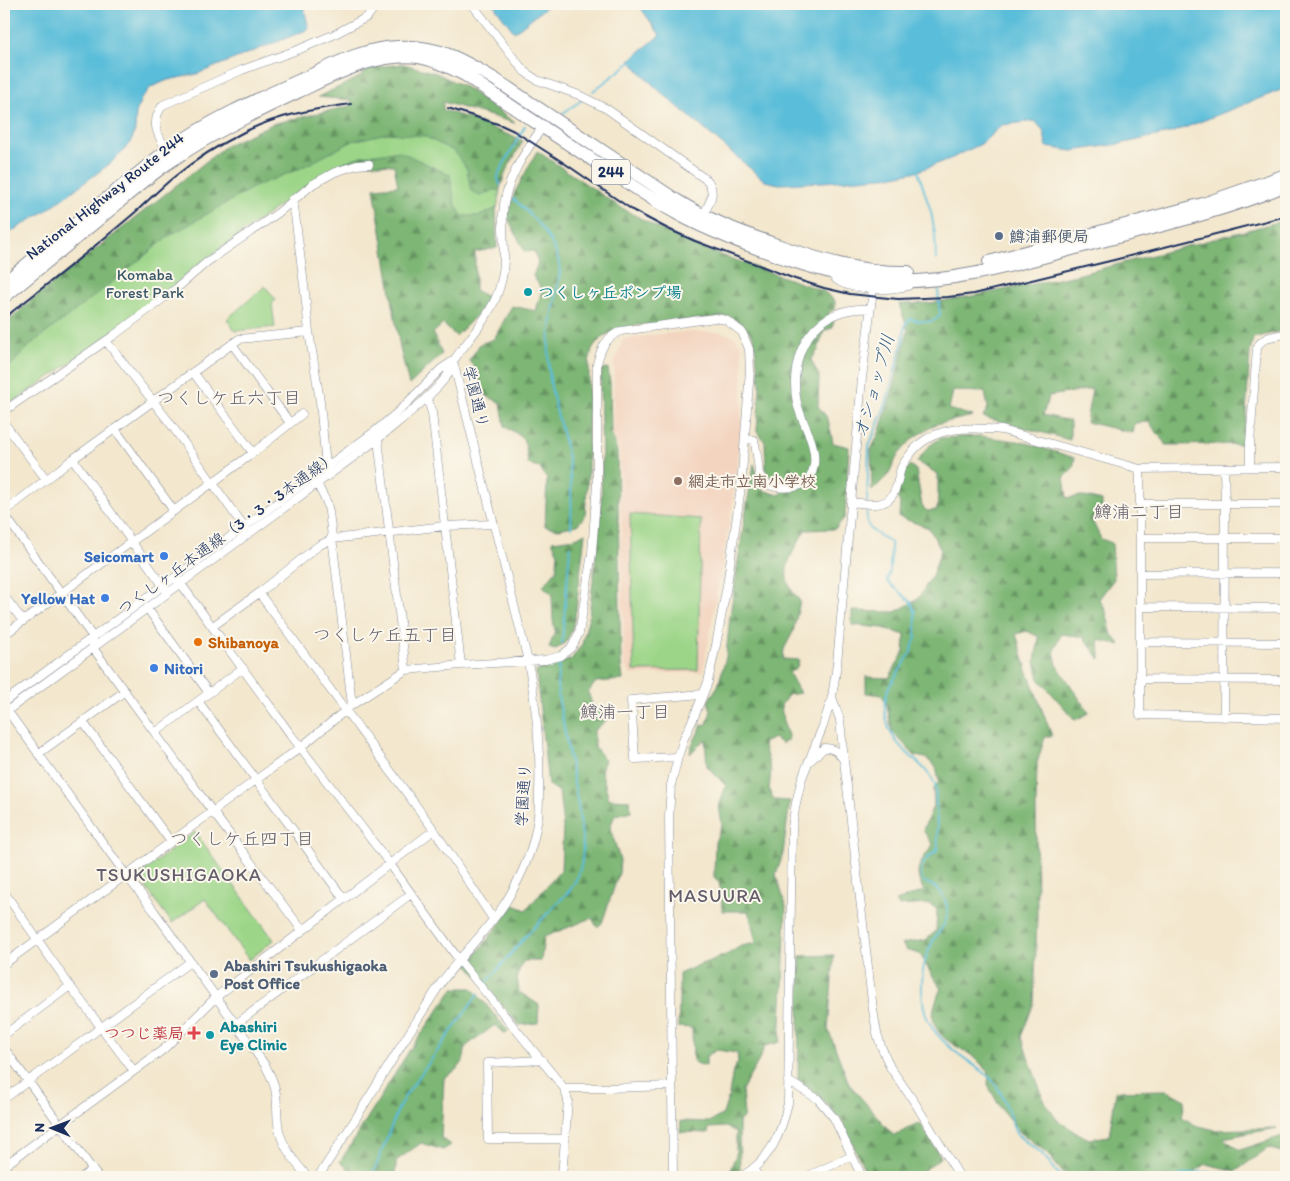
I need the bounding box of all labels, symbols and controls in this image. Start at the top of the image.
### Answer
street label: National Highway Route 244 [22,128,188,264]
road number: 244 [592,160,630,184]
place label: 鱒浦郵便局 [1009,227,1089,246]
marker: 鱒浦郵便局 [993,230,1005,242]
park label: Komaba Forest Park [106,265,184,302]
place label: つくしヶ丘ポンプ場 [538,283,682,302]
marker: つくしヶ丘ポンプ場 [522,286,534,298]
water label: オショップ川 [849,331,899,441]
street label: 学園通り [459,364,493,430]
district label: つくしケ丘六丁目 [157,387,301,409]
street label: つくしヶ丘本通線（3・3・3本通線） [114,447,340,619]
place label: 網走市立南小学校 [688,472,816,491]
marker: 網走市立南小学校 [672,475,684,487]
district label: 鱒浦二丁目 [1094,501,1184,523]
place label: Seicomart [84,547,154,566]
marker: Seicomart [158,550,170,562]
place label: Yellow Hat [20,589,95,608]
marker: Yellow Hat [99,592,111,604]
district label: つくしケ丘五丁目 [313,624,457,646]
place label: Shibanoya [208,633,280,653]
marker: Shibanoya [192,636,204,648]
place label: Nitori [164,659,203,678]
marker: Nitori [148,662,160,674]
district label: 鱒浦一丁目 [580,701,670,723]
street label: 学園通り [511,762,535,828]
district label: つくしケ丘四丁目 [170,828,314,850]
district label: TSUKUSHIGAOKA [96,863,262,886]
district label: MASUURA [668,884,762,907]
place label: Abashiri Tsukushigaoka Post Office [223,956,388,993]
marker: Abashiri Tsukushigaoka Post Office [208,968,220,980]
place label: Abashiri Eye Clinic [219,1017,288,1055]
place label: つつじ薬局 [104,1024,184,1043]
marker: つつじ薬局 [188,1027,200,1039]
marker: Abashiri Eye Clinic [204,1029,216,1041]
north arrow [28,1104,78,1154]
text: N [31,1123,48,1133]

